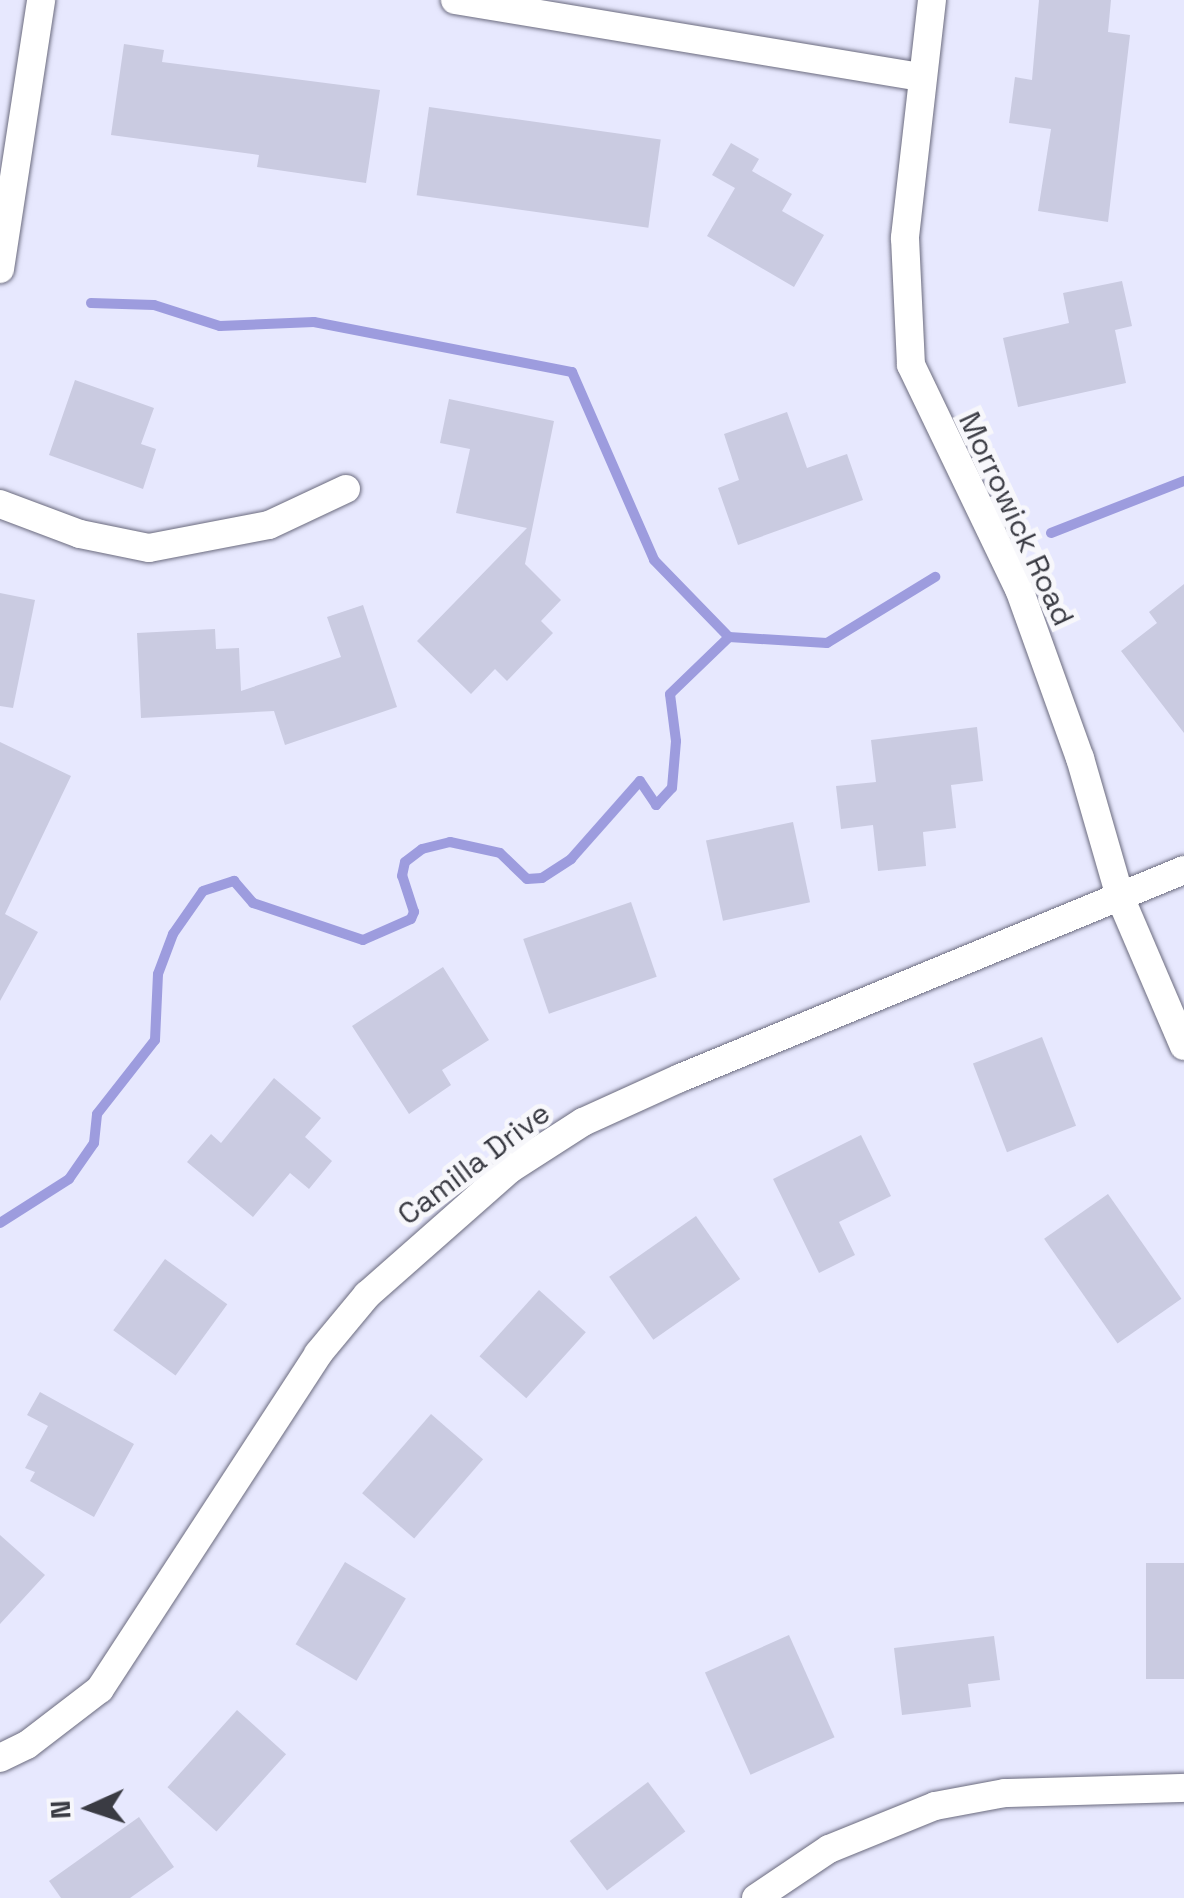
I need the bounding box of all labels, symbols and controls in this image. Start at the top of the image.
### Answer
street label: Morrowick Road [951,406,1081,632]
street label: Camilla Drive [391,1095,557,1233]
north arrow [40,1758,140,1858]
text: N [42,1799,79,1820]

